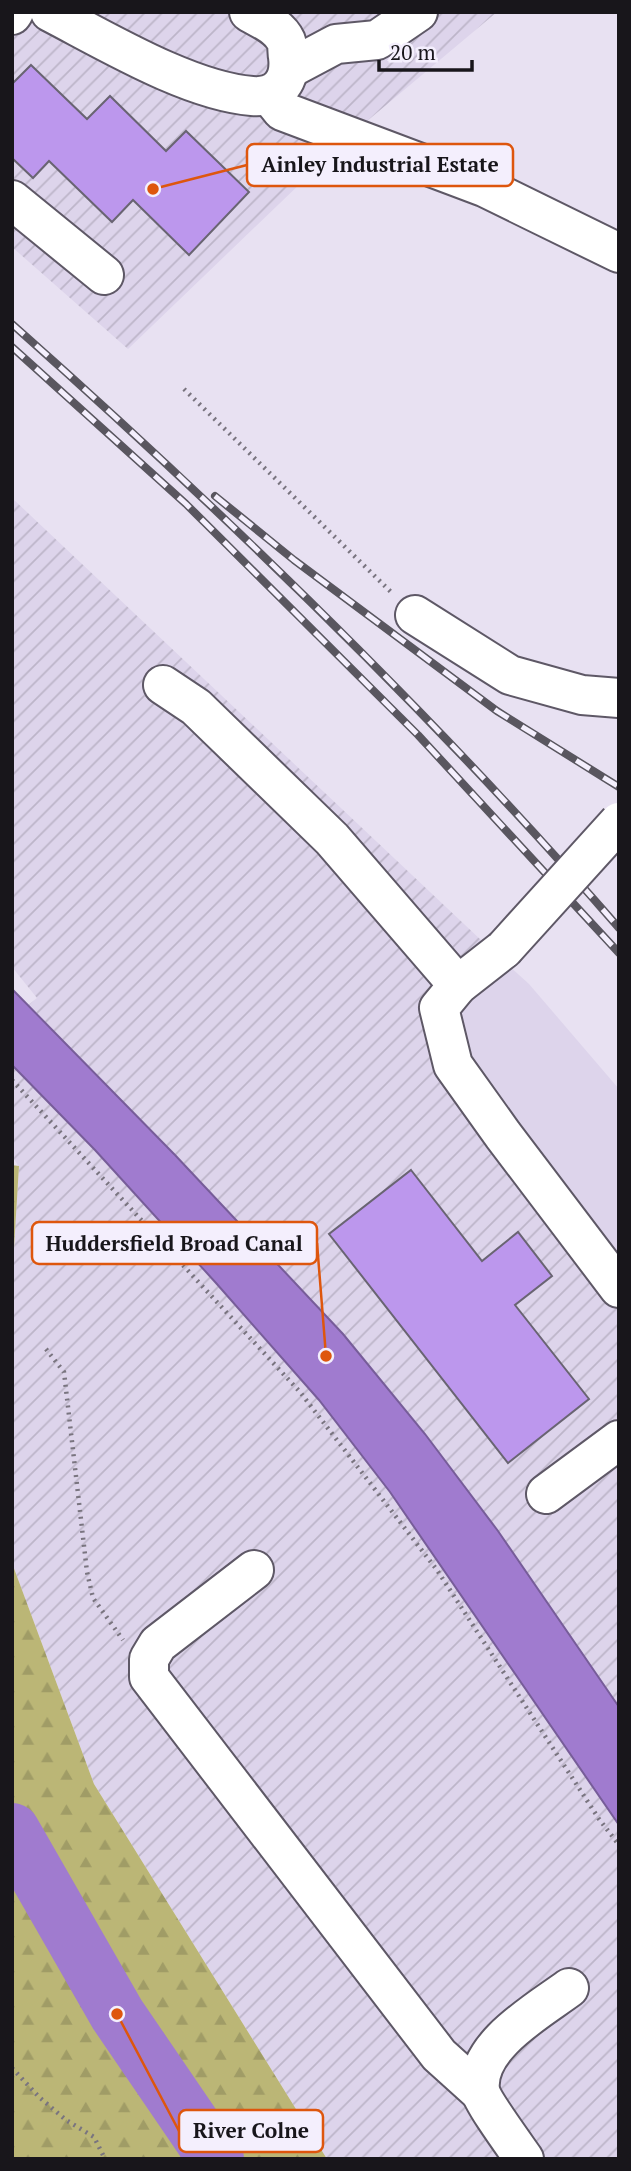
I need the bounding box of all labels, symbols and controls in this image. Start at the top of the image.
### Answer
scale bar [379,28,472,72]
text: 20 m [390,38,436,66]
callout: Ainley Industrial Estate [247,144,513,186]
text: Ainley Industrial Estate [261,150,499,178]
callout: Huddersfield Broad Canal [32,1222,317,1264]
text: Huddersfield Broad Canal [45,1229,303,1257]
callout: River Colne [179,2110,323,2152]
text: River Colne [193,2116,309,2144]

